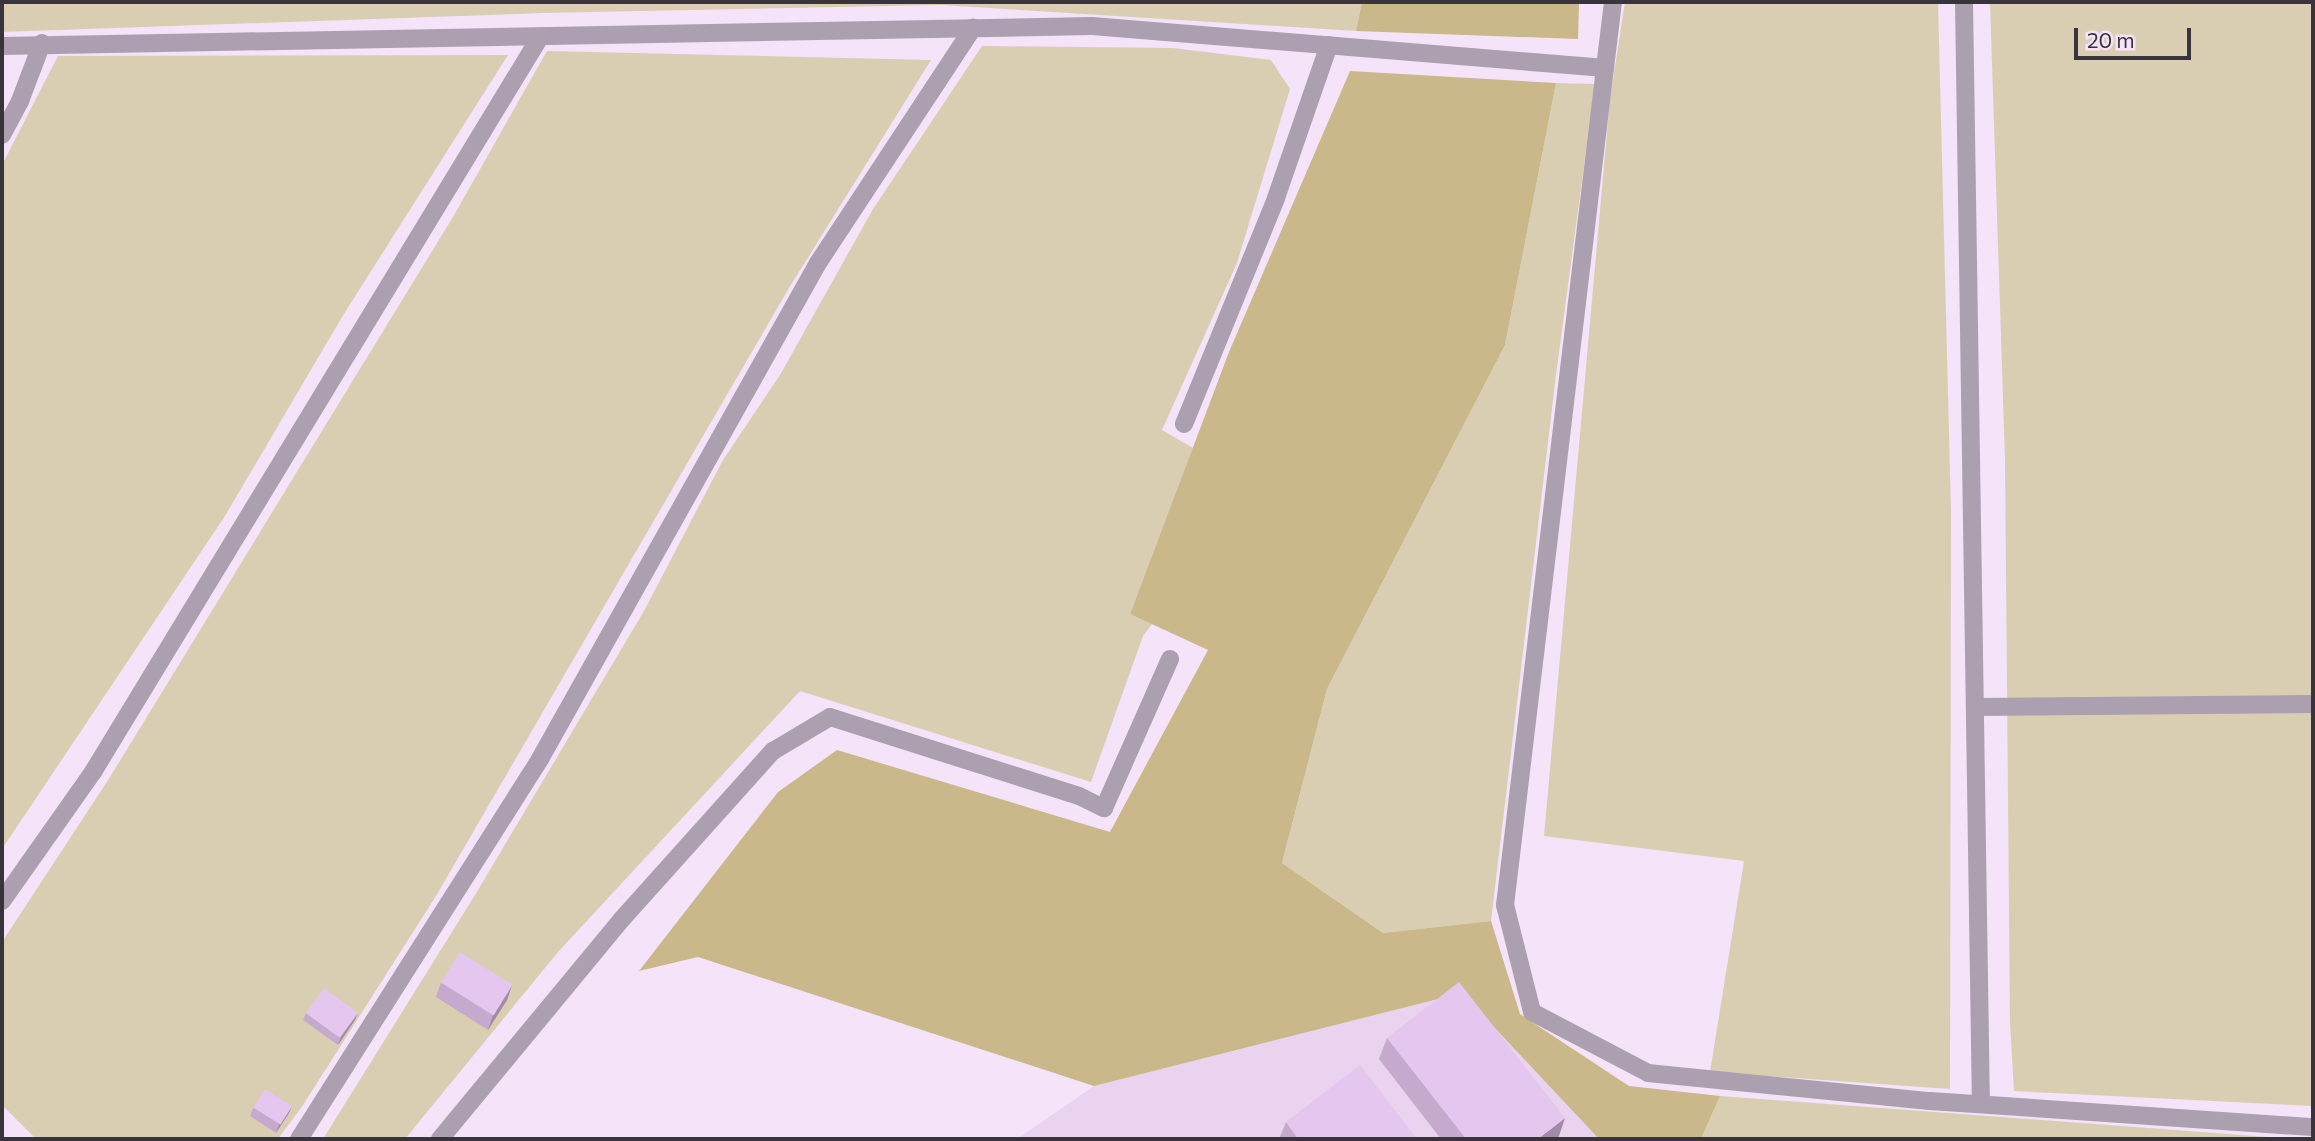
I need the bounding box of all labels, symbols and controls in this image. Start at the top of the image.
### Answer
scale bar [2077,14,2194,58]
text: 20 m [2087,27,2135,52]

